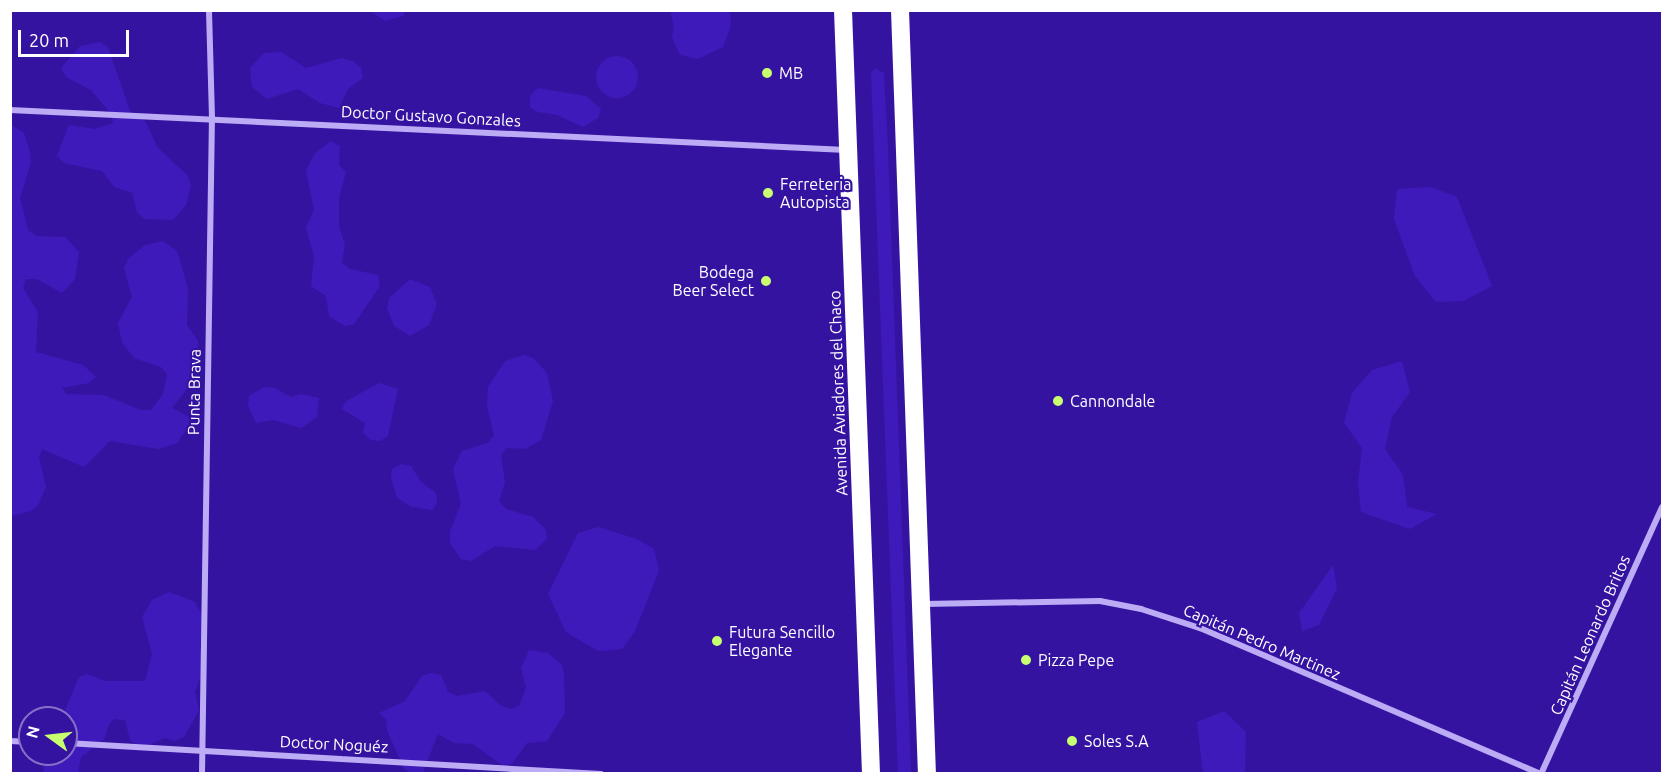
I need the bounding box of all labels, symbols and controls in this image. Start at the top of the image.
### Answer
scale bar [21,18,132,56]
text: 20 m [29,30,69,50]
place label: MB [779,63,803,83]
marker: MB [760,66,774,80]
street label: Doctor Gustavo Gonzales [341,102,521,130]
place label: Ferreteria Autopista [780,174,851,212]
marker: Ferreteria Autopista [761,186,775,200]
place label: Bodega Beer Select [672,262,754,300]
marker: Bodega Beer Select [759,274,773,288]
street label: Avenida Aviadores del Chaco [825,290,851,496]
street label: Punta Brava [184,349,204,435]
place label: Cannondale [1070,391,1155,411]
marker: Cannondale [1051,394,1065,408]
street label: Capitán Leonardo Britos [1546,552,1634,718]
street label: Capitán Pedro Martinez [1181,600,1343,684]
place label: Futura Sencillo Elegante [729,622,835,660]
marker: Futura Sencillo Elegante [710,634,724,648]
place label: Pizza Pepe [1038,650,1114,670]
marker: Pizza Pepe [1019,653,1033,667]
north arrow [18,706,78,766]
text: N [22,724,43,740]
place label: Soles S.A [1084,731,1149,751]
street label: Doctor Noguéz [279,732,389,756]
marker: Soles S.A [1065,734,1079,748]

